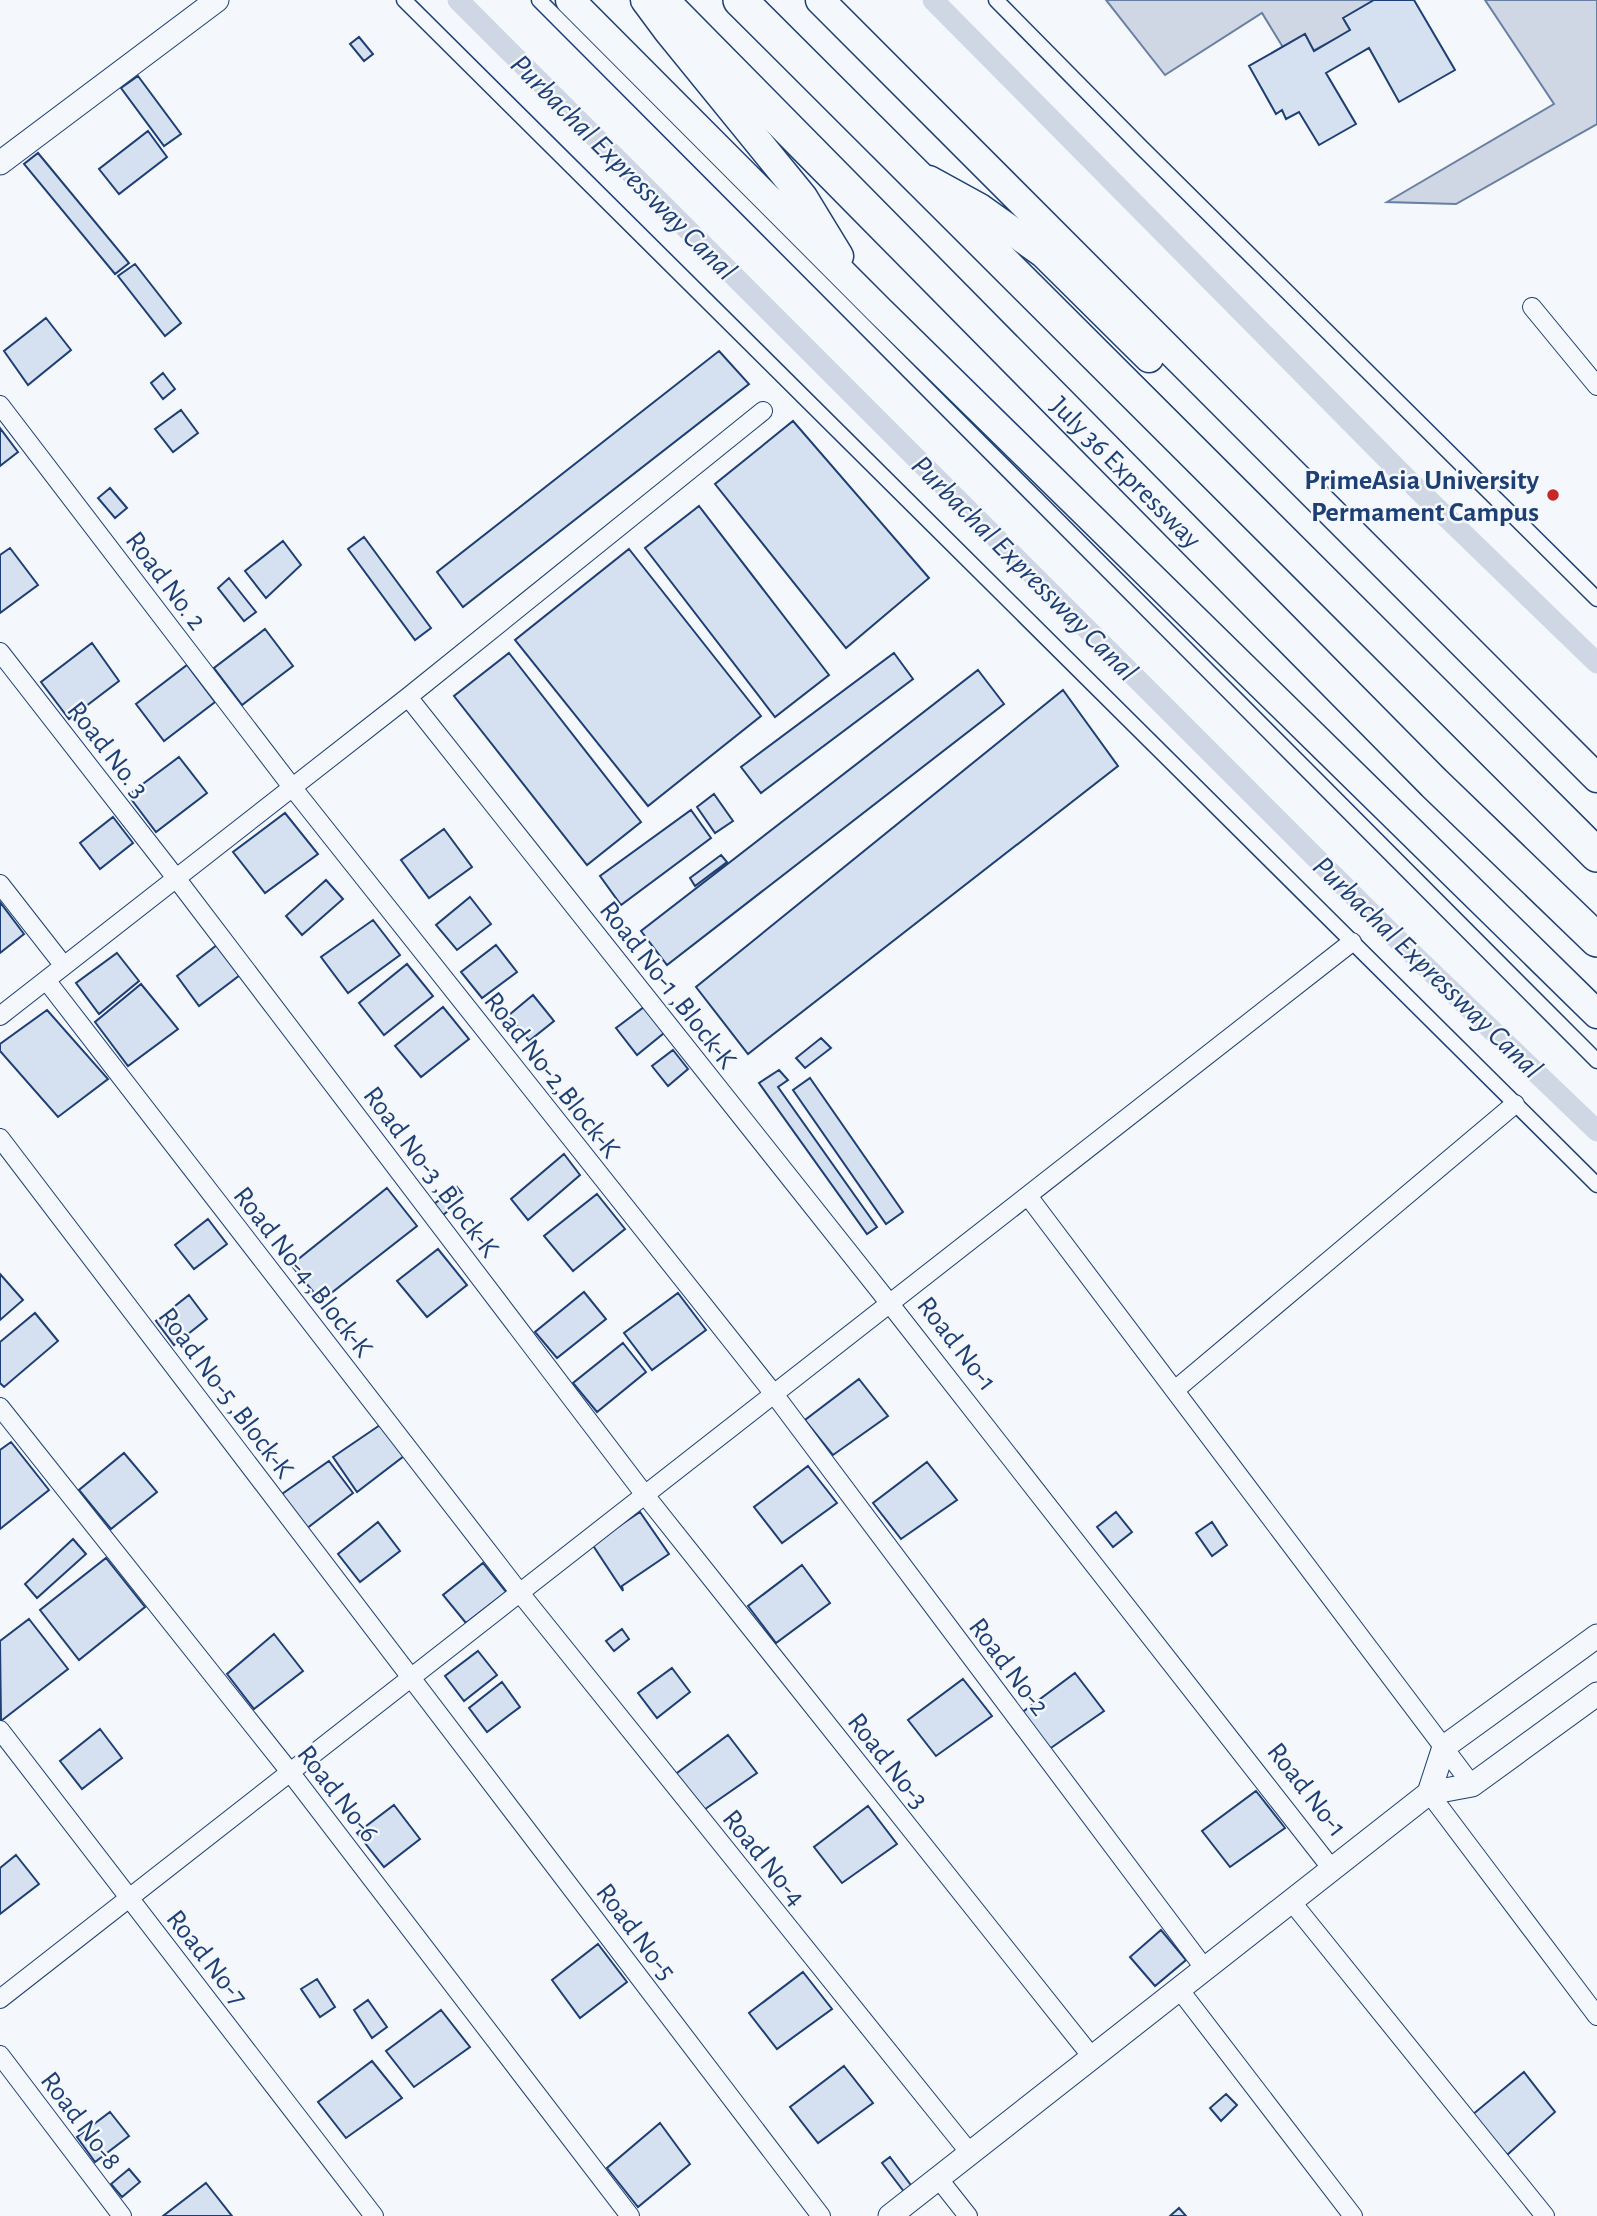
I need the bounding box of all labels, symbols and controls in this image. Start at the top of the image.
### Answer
water label: Purbachal Expressway Canal [505,49,742,286]
street label: July 36 Expressway [1045,392,1206,555]
water label: Purbachal Expressway Canal [906,450,1143,687]
place label: PrimeAsia University Permament Campus [1304,467,1539,527]
marker: PrimeAsia University Permament Campus [1545,487,1561,503]
street label: Road No. 2 [120,527,211,636]
street label: Road No. 3 [61,697,154,804]
water label: Purbachal Expressway Canal [1307,851,1548,1085]
street label: Road No-1 ,Block-K [594,896,741,1075]
street label: Road No-2,Block-K [478,987,625,1164]
street label: Road No-3 ,Block-K [357,1082,504,1263]
street label: Road No-4 ,Block-K [228,1182,378,1363]
street label: Road No-1 [911,1292,1002,1397]
street label: Road No-5 ,Block-K [152,1303,299,1484]
street label: Road No-2 [963,1613,1054,1721]
street label: Road No-3 [842,1708,933,1814]
street label: Road No-1 [1261,1738,1352,1843]
street label: Road No-6 [291,1741,384,1848]
street label: Road No-4 [716,1805,810,1912]
street label: Road No-5 [590,1879,681,1986]
street label: Road No-7 [161,1905,252,2011]
street label: Road No-8 [35,2067,126,2175]

